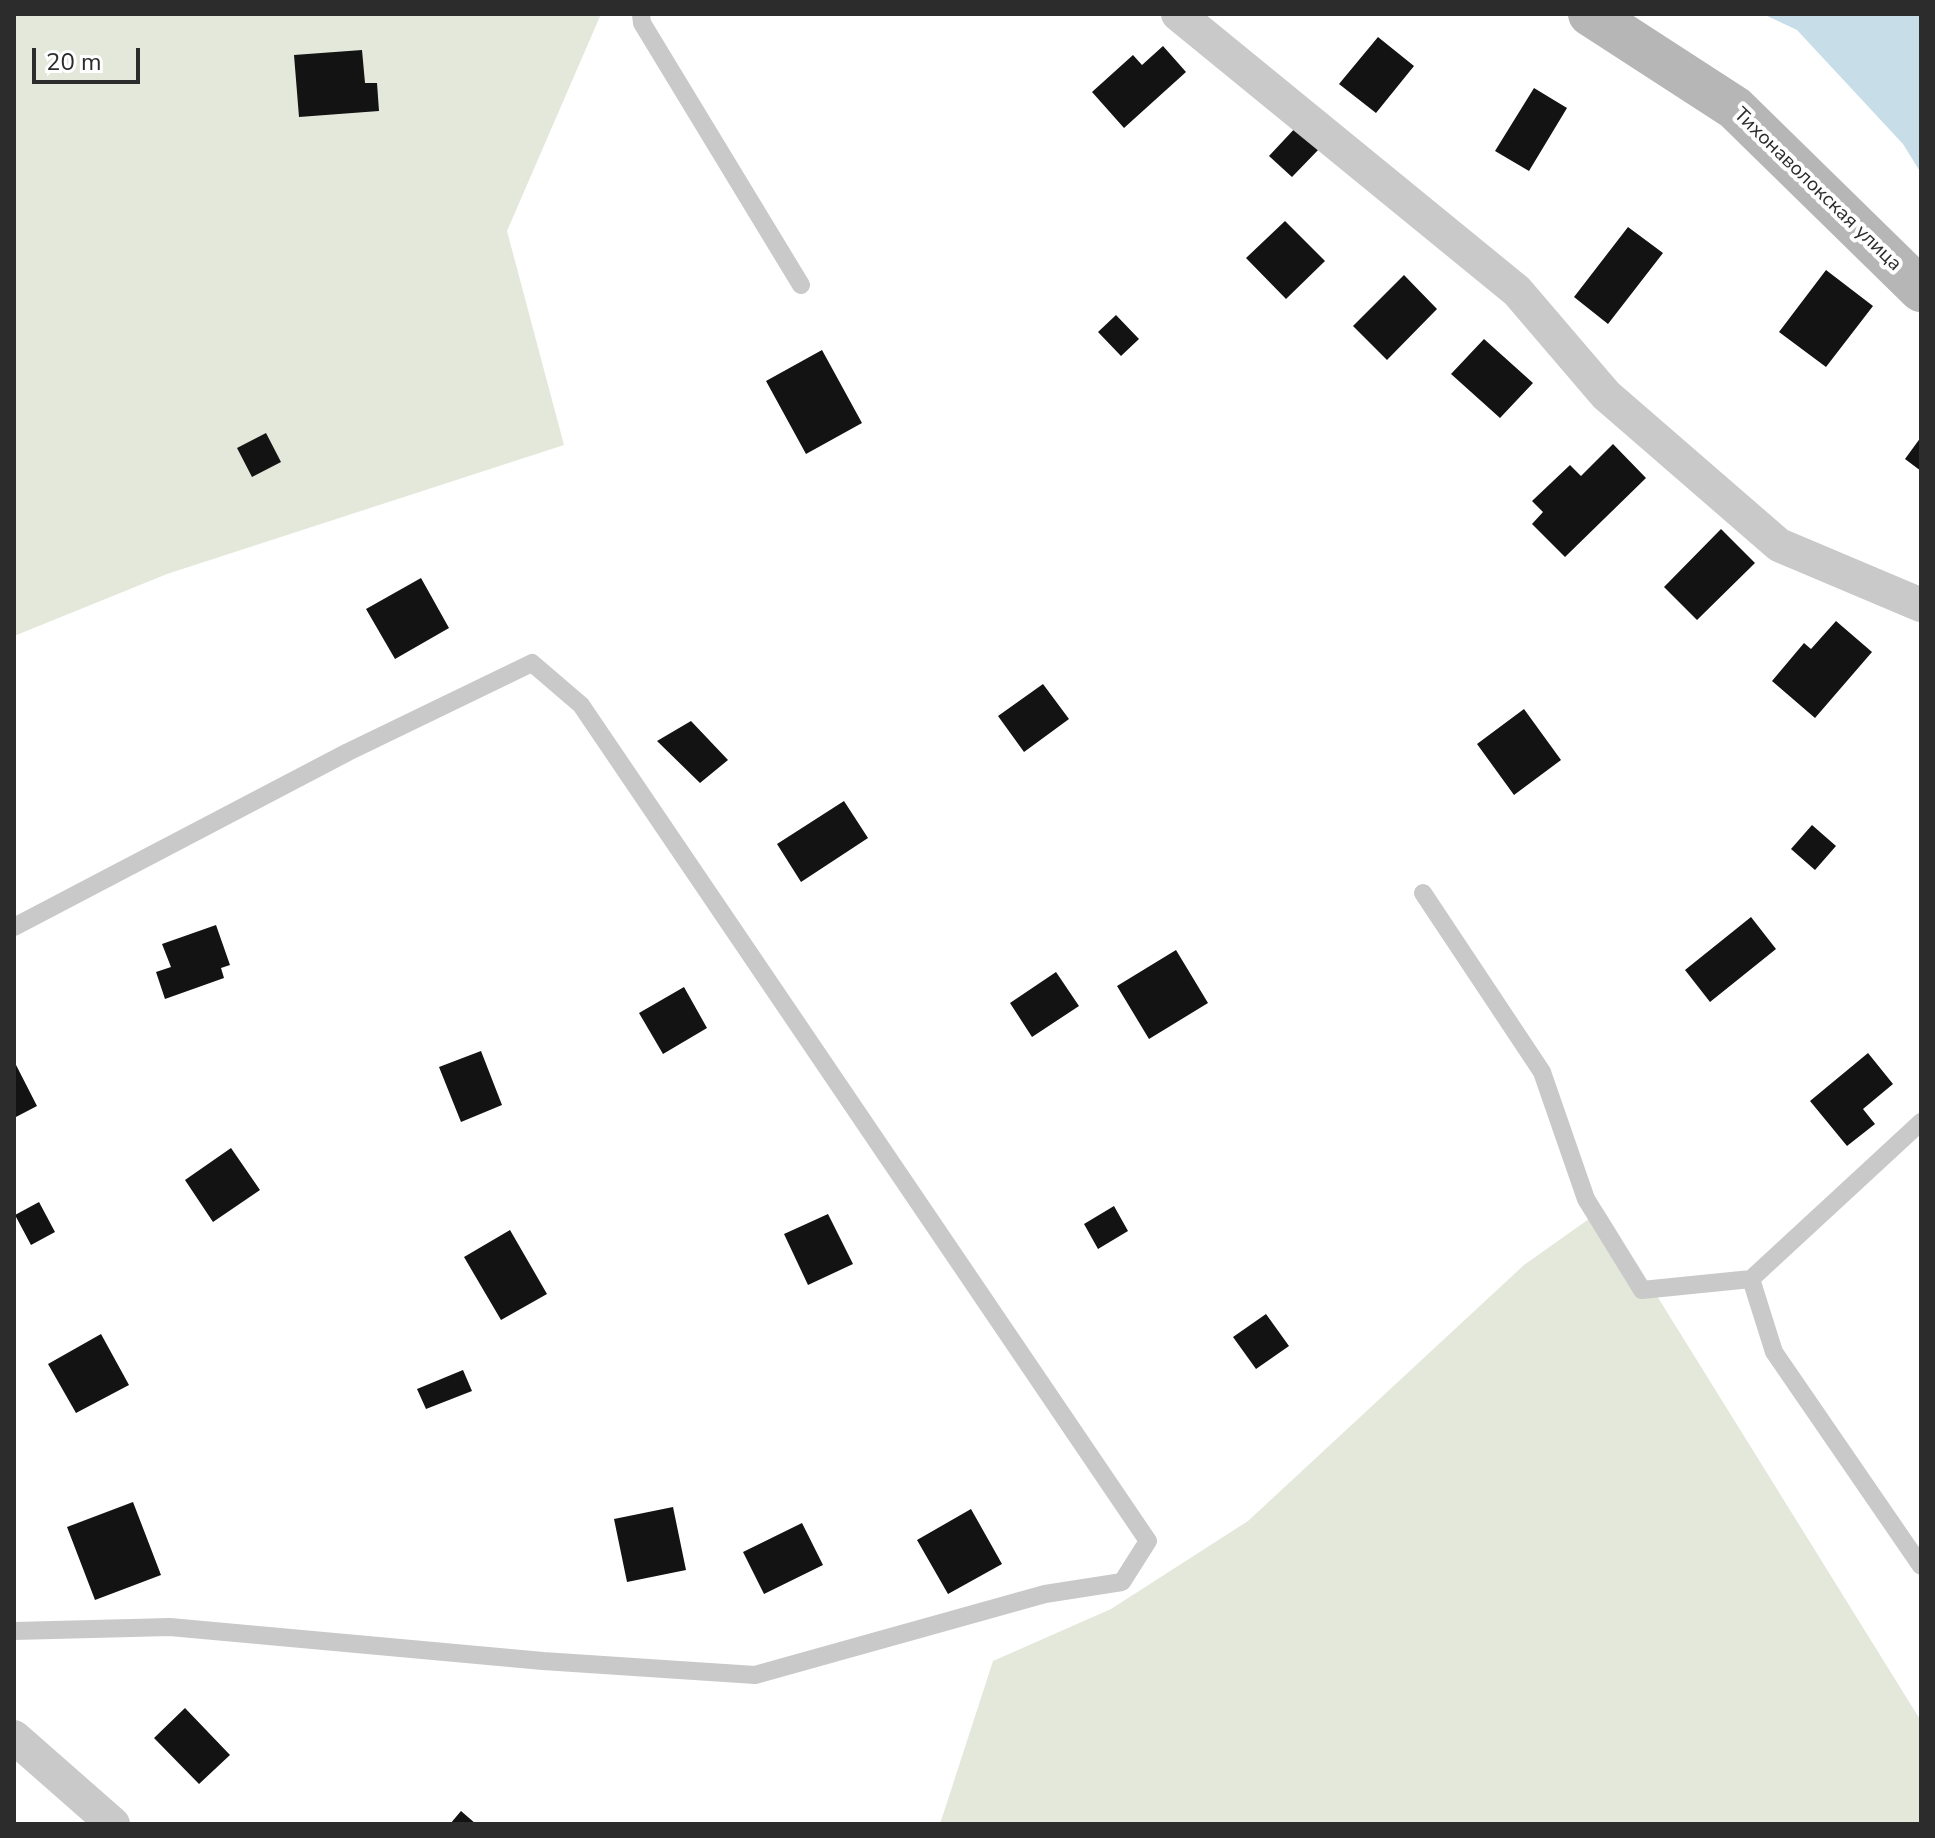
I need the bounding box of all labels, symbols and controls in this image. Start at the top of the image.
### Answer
scale bar [36,32,144,82]
text: 20 m [46,46,102,78]
street label: Тихонаволокская улица [1728,103,1906,277]

